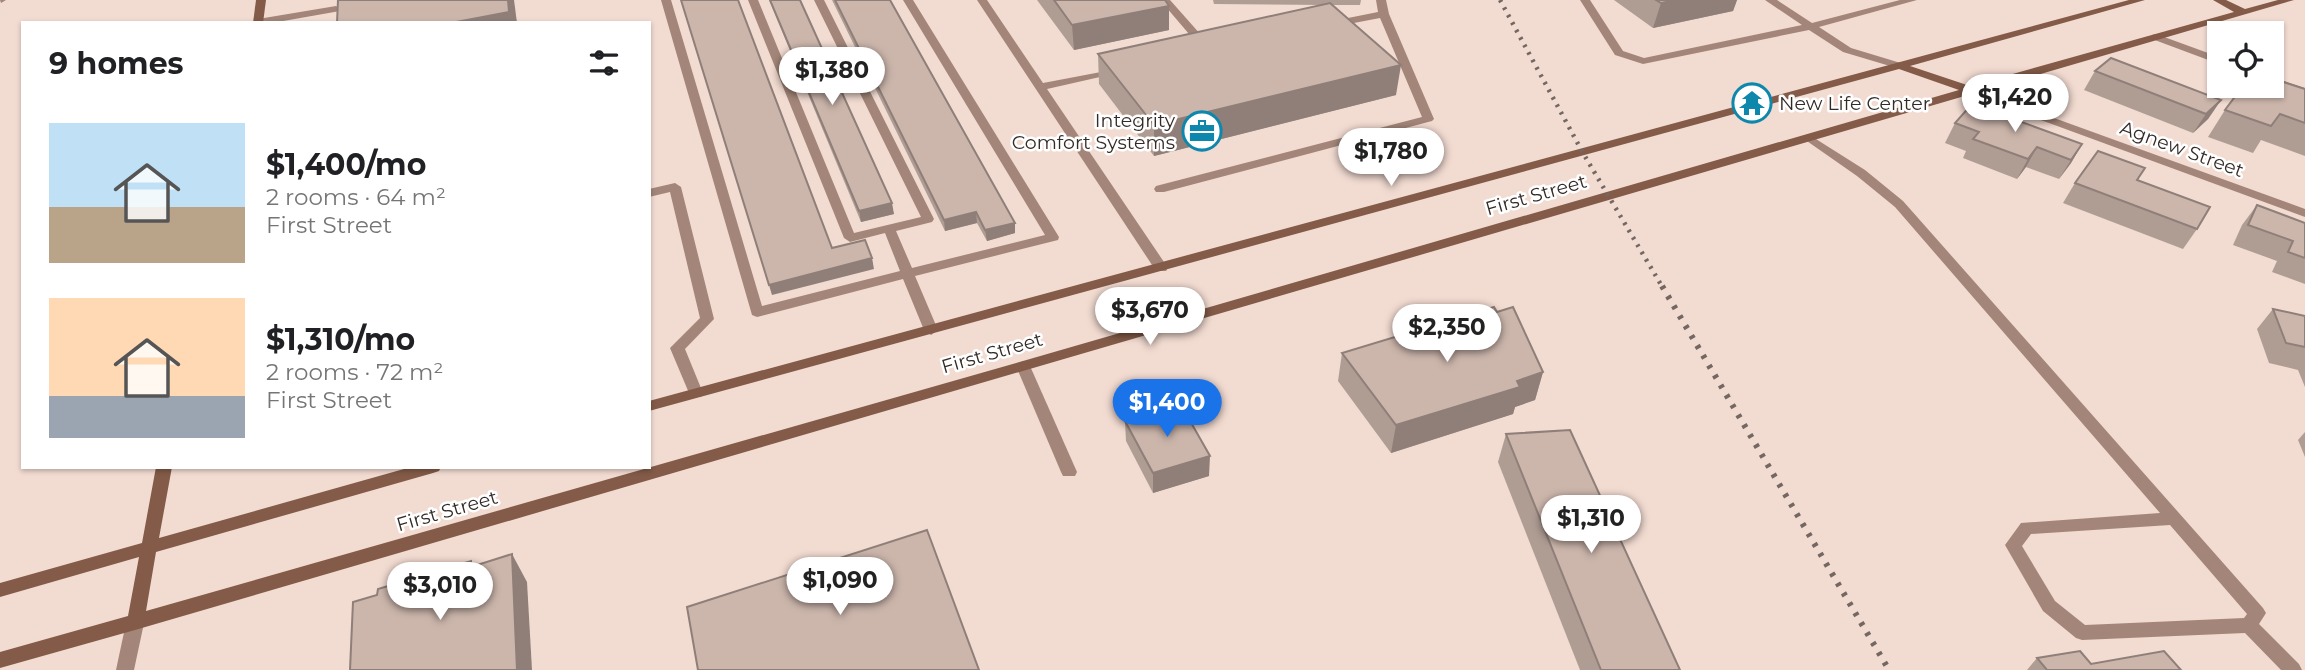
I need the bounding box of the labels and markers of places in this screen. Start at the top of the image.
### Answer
pin: $1,380 [775,48,889,107]
pin: $1,420 [1958,74,2072,134]
temple icon: New Life Center [1731,82,1773,124]
place label: New Life Center [1779,92,1930,115]
place label: Integrity Comfort Systems [1012,109,1176,154]
office icon: Integrity Comfort Systems [1181,110,1223,152]
pin: $1,780 [1334,128,1448,188]
pin: $3,670 [1093,288,1207,347]
pin: $2,350 [1390,304,1504,364]
pin: $1,400 [1110,380,1224,439]
pin: $1,310 [1534,496,1648,555]
pin: $1,090 [783,558,897,617]
pin: $3,010 [383,562,497,622]

